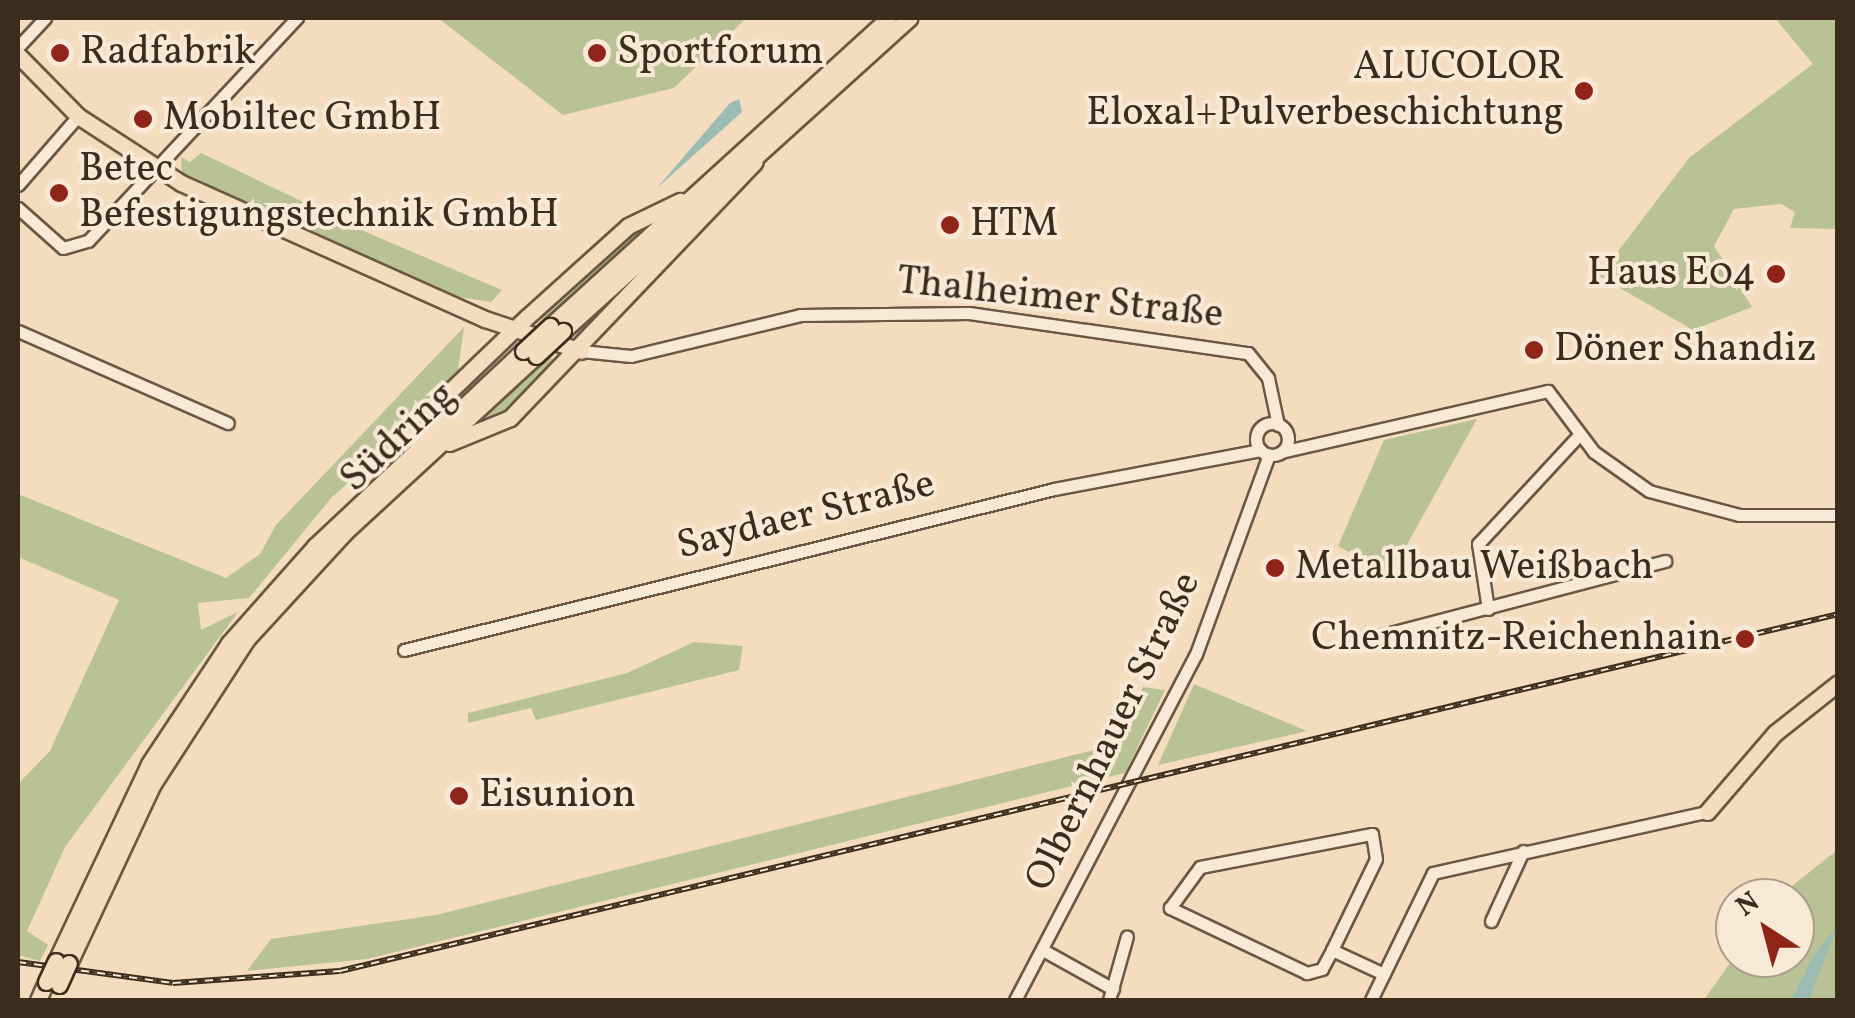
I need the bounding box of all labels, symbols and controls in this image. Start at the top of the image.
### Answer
place label: Radfabrik [80,29,256,77]
place label: Sportforum [617,29,824,77]
marker: Radfabrik [49,42,71,64]
marker: Sportforum [586,42,608,64]
place label: ALUCOLOR Eloxal+Pulverbeschichtung [1086,44,1564,138]
marker: ALUCOLOR Eloxal+Pulverbeschichtung [1573,80,1595,102]
place label: Mobiltec GmbH [163,95,441,143]
marker: Mobiltec GmbH [132,108,154,130]
place label: Betec Befestigungstechnik GmbH [79,146,559,240]
marker: Betec Befestigungstechnik GmbH [48,182,70,204]
place label: HTM [970,201,1058,249]
marker: HTM [939,214,961,236]
place label: Haus E04 [1587,250,1756,298]
street label: Thalheimer Straße [894,258,1226,340]
marker: Haus E04 [1765,263,1787,285]
place label: Döner Shandiz [1554,326,1816,374]
marker: Döner Shandiz [1523,339,1545,361]
street label: Südring [331,373,467,503]
street label: Saydaer Straße [672,461,940,571]
place label: Metallbau Weißbach [1295,544,1655,592]
marker: Metallbau Weißbach [1264,557,1286,579]
street label: Olbernhauer Straße [1016,565,1212,899]
place label: Chemnitz-Reichenhain [1311,615,1722,663]
marker: Chemnitz-Reichenhain [1732,626,1758,652]
place label: Eisunion [479,772,636,820]
marker: Eisunion [448,785,470,807]
north arrow [1715,878,1815,978]
text: N [1729,883,1768,927]

